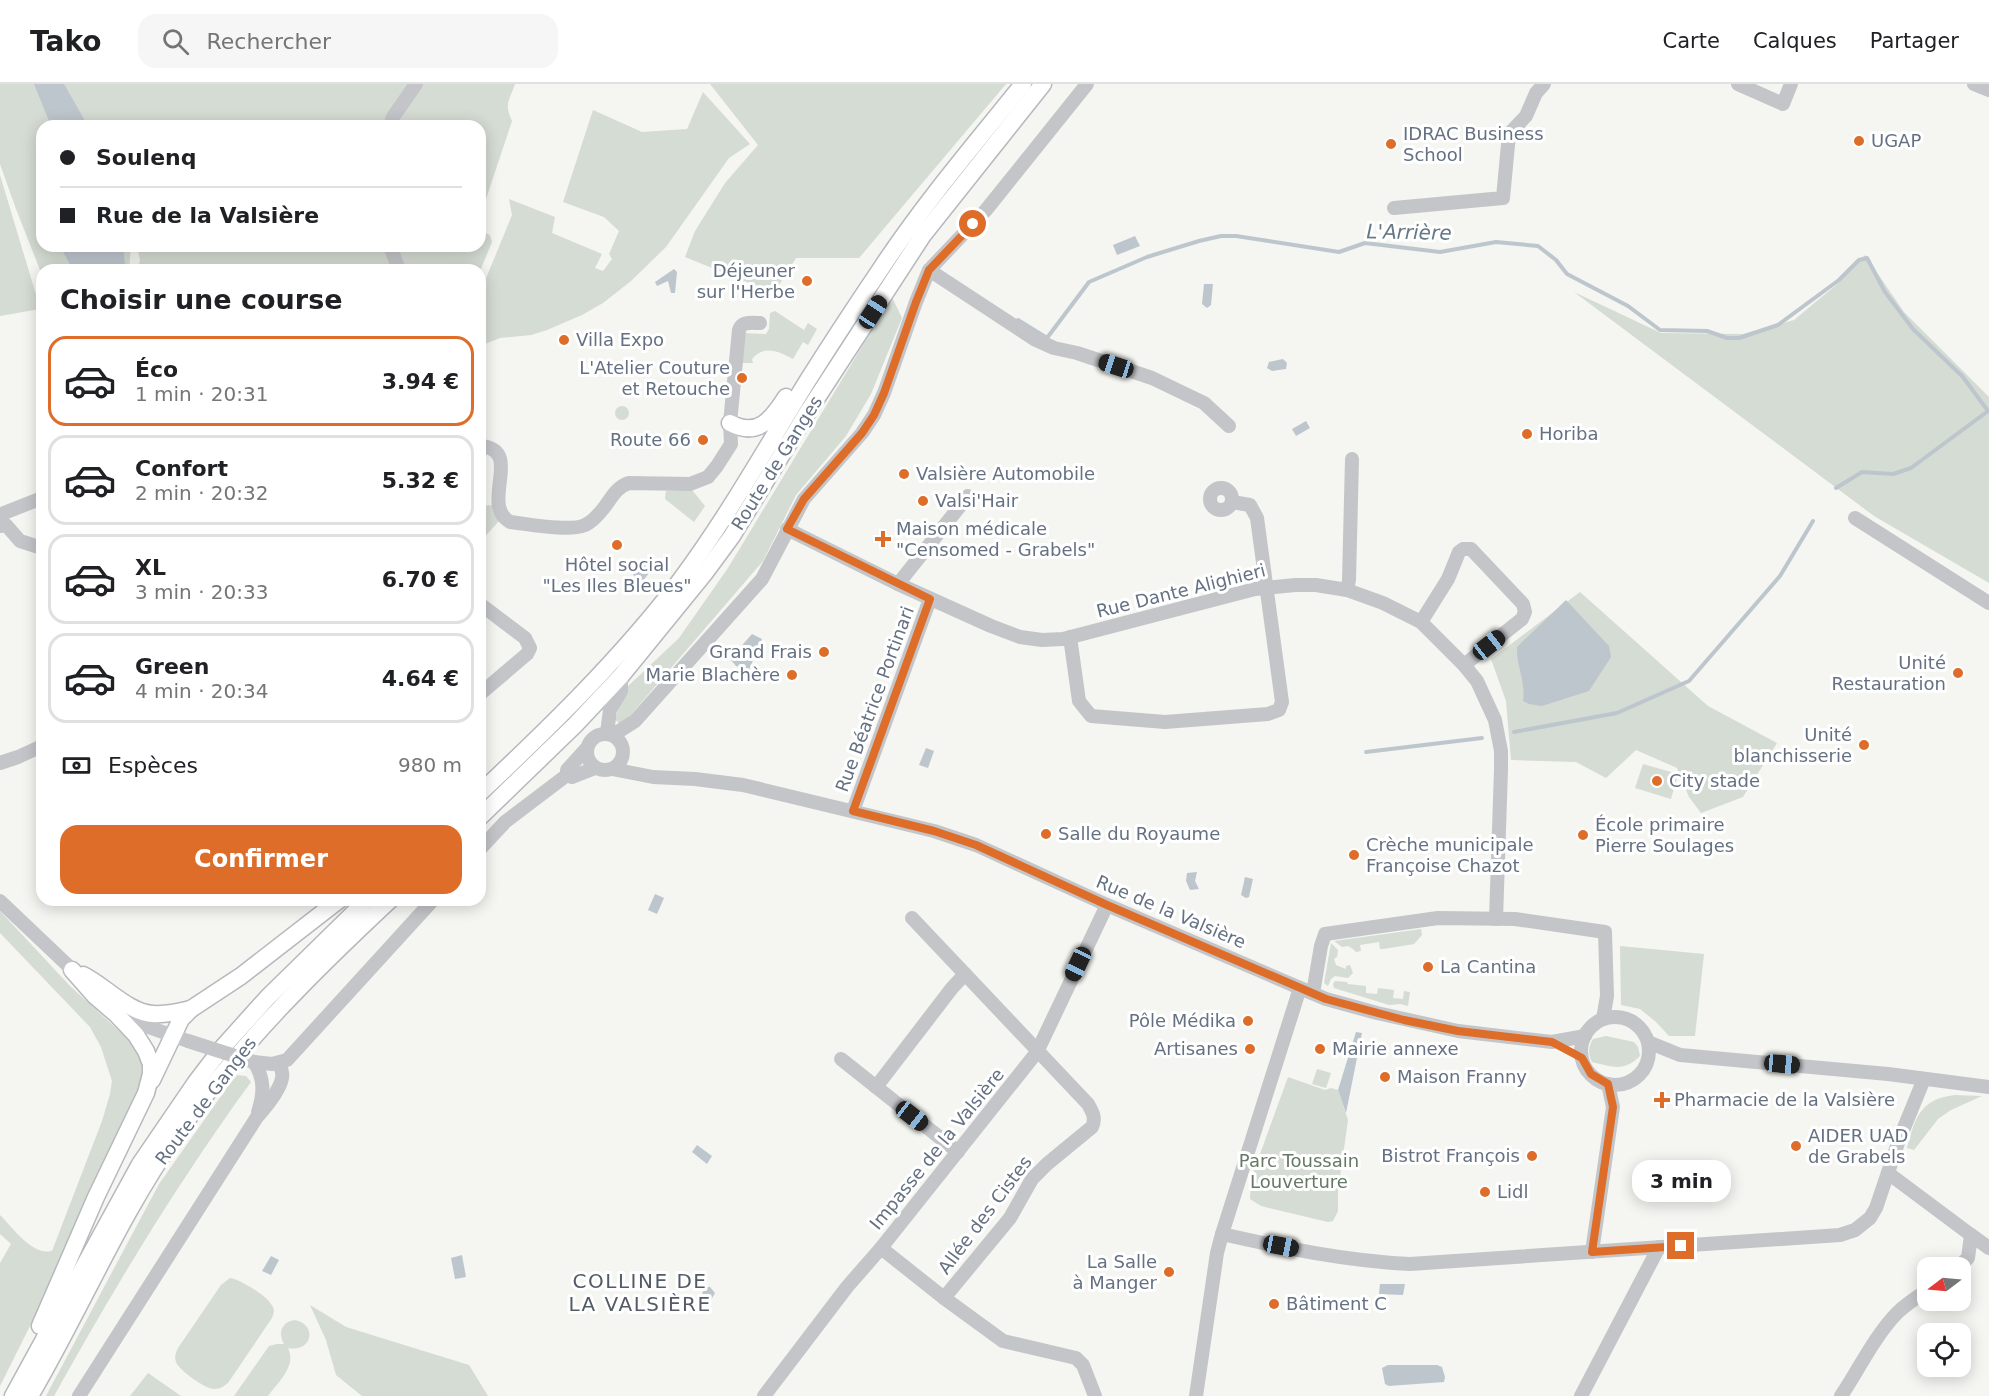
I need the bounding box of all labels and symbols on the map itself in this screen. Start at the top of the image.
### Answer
place label: IDRAC Business School [1403,123,1544,165]
place label: UGAP [1871,130,1921,151]
marker: UGAP [1852,134,1866,148]
marker: IDRAC Business School [1384,137,1398,151]
route start [959,210,986,237]
water label: L'Arrière [1366,219,1452,245]
place label: Déjeuner sur l'Herbe [697,260,796,302]
marker: Déjeuner sur l'Herbe [800,274,814,288]
car [856,292,890,332]
place label: Villa Expo [576,329,664,350]
marker: Villa Expo [557,333,571,347]
car [1096,352,1136,380]
place label: L'Atelier Couture et Retouche [579,357,730,399]
marker: L'Atelier Couture et Retouche [735,371,749,385]
street label: Route de Ganges [727,392,826,534]
place label: Horiba [1539,423,1598,444]
marker: Horiba [1520,427,1534,441]
place label: Route 66 [610,429,691,450]
marker: Route 66 [696,433,710,447]
place label: Valsière Automobile [916,463,1095,484]
marker: Valsière Automobile [897,467,911,481]
place label: Valsi'Hair [935,490,1019,511]
marker: Valsi'Hair [916,494,930,508]
place label: Maison médicale "Censomed - Grabels" [896,518,1095,560]
marker: Maison médicale "Censomed - Grabels" [874,530,892,548]
marker: Hôtel social "Les Iles Bleues" [610,538,624,552]
place label: Hôtel social "Les Iles Bleues" [542,554,692,596]
street label: Rue Dante Alighieri [1094,559,1268,622]
street label: Rue Béatrice Portinari [831,603,918,795]
car [1469,627,1509,663]
place label: Grand Frais [709,641,812,662]
marker: Grand Frais [817,645,831,659]
place label: Unité Restauration [1831,652,1946,694]
place label: Marie Blachère [645,664,780,685]
marker: Unité Restauration [1951,666,1965,680]
marker: Marie Blachère [785,668,799,682]
place label: Unité blanchisserie [1734,724,1852,766]
marker: Unité blanchisserie [1857,738,1871,752]
place label: City stade [1669,770,1760,791]
marker: City stade [1650,774,1664,788]
place label: École primaire Pierre Soulages [1595,814,1734,856]
place label: Salle du Royaume [1058,823,1220,844]
marker: Salle du Royaume [1039,827,1053,841]
marker: École primaire Pierre Soulages [1576,828,1590,842]
place label: Crèche municipale Françoise Chazot [1366,834,1534,876]
marker: Crèche municipale Françoise Chazot [1347,848,1361,862]
street label: Rue de la Valsière [1093,871,1249,953]
car [1062,944,1094,984]
place label: La Cantina [1440,956,1536,977]
marker: La Cantina [1421,960,1435,974]
place label: Pôle Médika [1129,1010,1236,1031]
marker: Pôle Médika [1241,1014,1255,1028]
street label: Route de Ganges [151,1033,260,1169]
place label: Artisanes [1154,1038,1238,1059]
place label: Mairie annexe [1332,1038,1459,1059]
marker: Artisanes [1243,1042,1257,1056]
marker: Mairie annexe [1313,1042,1327,1056]
car [1763,1053,1801,1075]
street label: Impasse de la Valsière [865,1064,1008,1234]
place label: Maison Franny [1397,1066,1527,1087]
marker: Maison Franny [1378,1070,1392,1084]
place label: Pharmacie de la Valsière [1674,1089,1895,1110]
marker: Pharmacie de la Valsière [1655,1093,1669,1107]
car [892,1098,932,1134]
place label: AIDER UAD de Grabels [1808,1125,1908,1167]
marker: AIDER UAD de Grabels [1789,1139,1803,1153]
place label: Bistrot François [1381,1145,1520,1166]
marker: Bistrot François [1525,1149,1539,1163]
park label: Parc Toussain Louverture [1239,1150,1359,1192]
street label: Allée des Cistes [933,1152,1036,1278]
callout: 3 min [1632,1159,1730,1201]
place label: Lidl [1497,1181,1528,1202]
marker: Lidl [1478,1185,1492,1199]
route end [1667,1232,1694,1259]
car [1262,1234,1300,1258]
place label: La Salle à Manger [1072,1251,1158,1293]
north arrow [1917,1257,1971,1311]
marker: La Salle à Manger [1162,1265,1176,1279]
district label: COLLINE DE LA VALSIÈRE [568,1269,712,1316]
place label: Bâtiment C [1286,1293,1387,1314]
marker: Bâtiment C [1267,1297,1281,1311]

